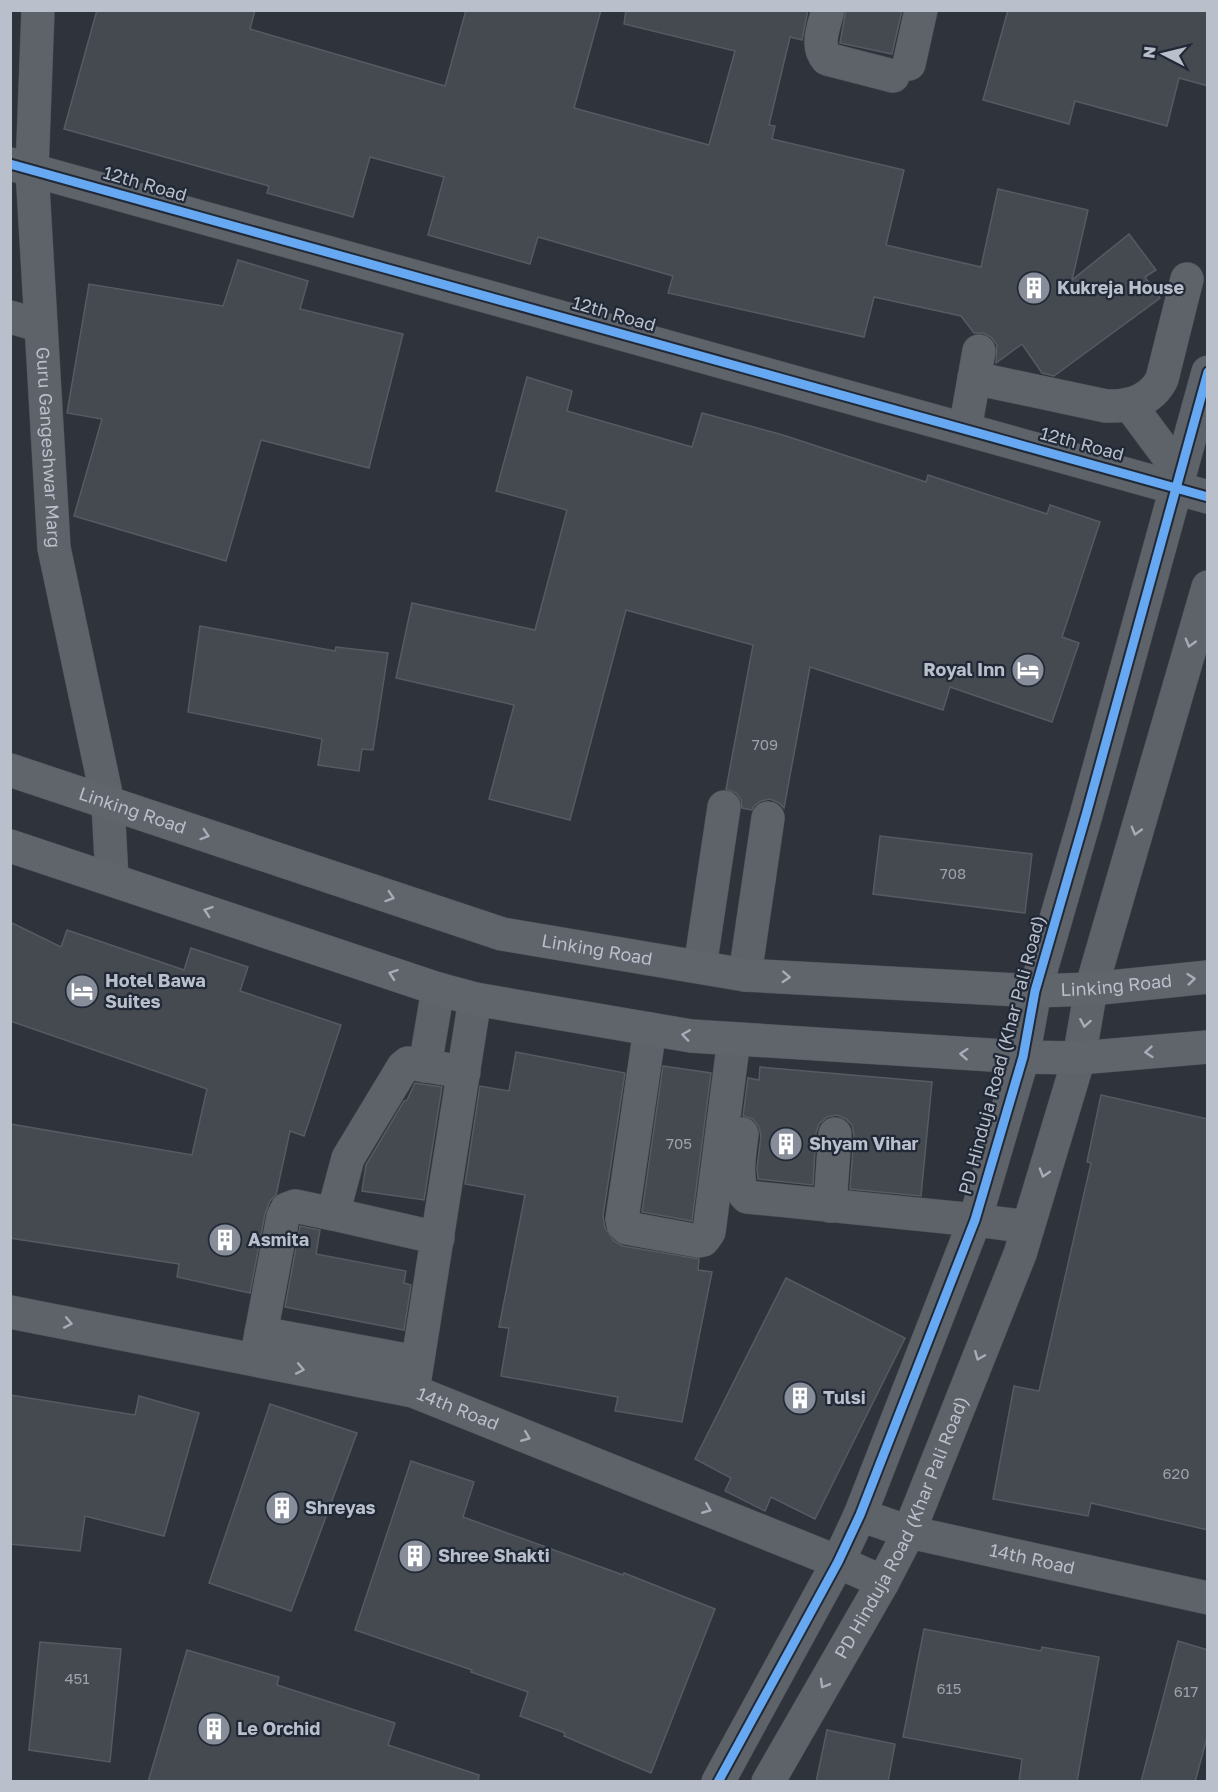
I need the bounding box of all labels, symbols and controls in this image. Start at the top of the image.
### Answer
north arrow [1134,24,1194,84]
text: N [1138,45,1160,59]
street label: 12th Road [101,161,190,205]
building icon: Kukreja House [1016,270,1052,306]
place label: Kukreja House [1057,276,1184,298]
street label: 12th Road [570,291,659,335]
street label: Guru Gangeshwar Marg [32,346,66,549]
street label: 12th Road [1038,421,1127,465]
one-way arrow [1185,637,1197,648]
hotel icon: Royal Inn [1010,652,1046,688]
place label: Royal Inn [923,658,1005,680]
house number: 709 [752,735,778,753]
street label: Linking Road [76,782,189,838]
one-way arrow [1131,826,1144,836]
one-way arrow [200,828,210,841]
house number: 708 [940,864,966,882]
one-way arrow [385,890,395,902]
one-way arrow [203,906,214,919]
street label: PD Hinduja Road (Khar Pali Road) [953,913,1049,1197]
street label: Linking Road [540,929,654,969]
one-way arrow [388,968,399,981]
place label: Hotel Bawa Suites [105,969,206,1012]
street label: Linking Road [1060,969,1173,1000]
one-way arrow [781,971,790,984]
hotel icon: Hotel Bawa Suites [64,973,100,1009]
one-way arrow [1187,973,1196,986]
one-way arrow [1079,1018,1092,1028]
one-way arrow [681,1029,691,1041]
one-way arrow [1145,1045,1154,1058]
one-way arrow [960,1047,969,1060]
building icon: Shyam Vihar [768,1126,804,1162]
place label: Shyam Vihar [809,1132,919,1154]
house number: 705 [666,1134,692,1152]
one-way arrow [1039,1167,1051,1178]
building icon: Asmita [207,1222,243,1258]
place label: Asmita [248,1228,309,1250]
one-way arrow [63,1316,73,1329]
one-way arrow [974,1350,986,1361]
one-way arrow [295,1361,305,1374]
building icon: Tulsi [782,1380,818,1416]
street label: 14th Road [414,1382,502,1434]
place label: Tulsi [823,1386,866,1408]
street label: PD Hinduja Road (Khar Pali Road) [829,1393,972,1662]
one-way arrow [520,1430,531,1442]
house number: 620 [1162,1464,1190,1482]
building icon: Shreyas [264,1490,300,1526]
place label: Shreyas [305,1496,376,1518]
one-way arrow [701,1502,712,1514]
building icon: Shree Shakti [397,1538,433,1574]
street label: 14th Road [988,1538,1077,1578]
place label: Shree Shakti [438,1544,550,1566]
house number: 451 [64,1669,90,1687]
one-way arrow [820,1678,832,1688]
house number: 615 [936,1679,962,1697]
house number: 617 [1174,1682,1198,1700]
building icon: Le Orchid [196,1711,232,1747]
place label: Le Orchid [237,1717,320,1739]

